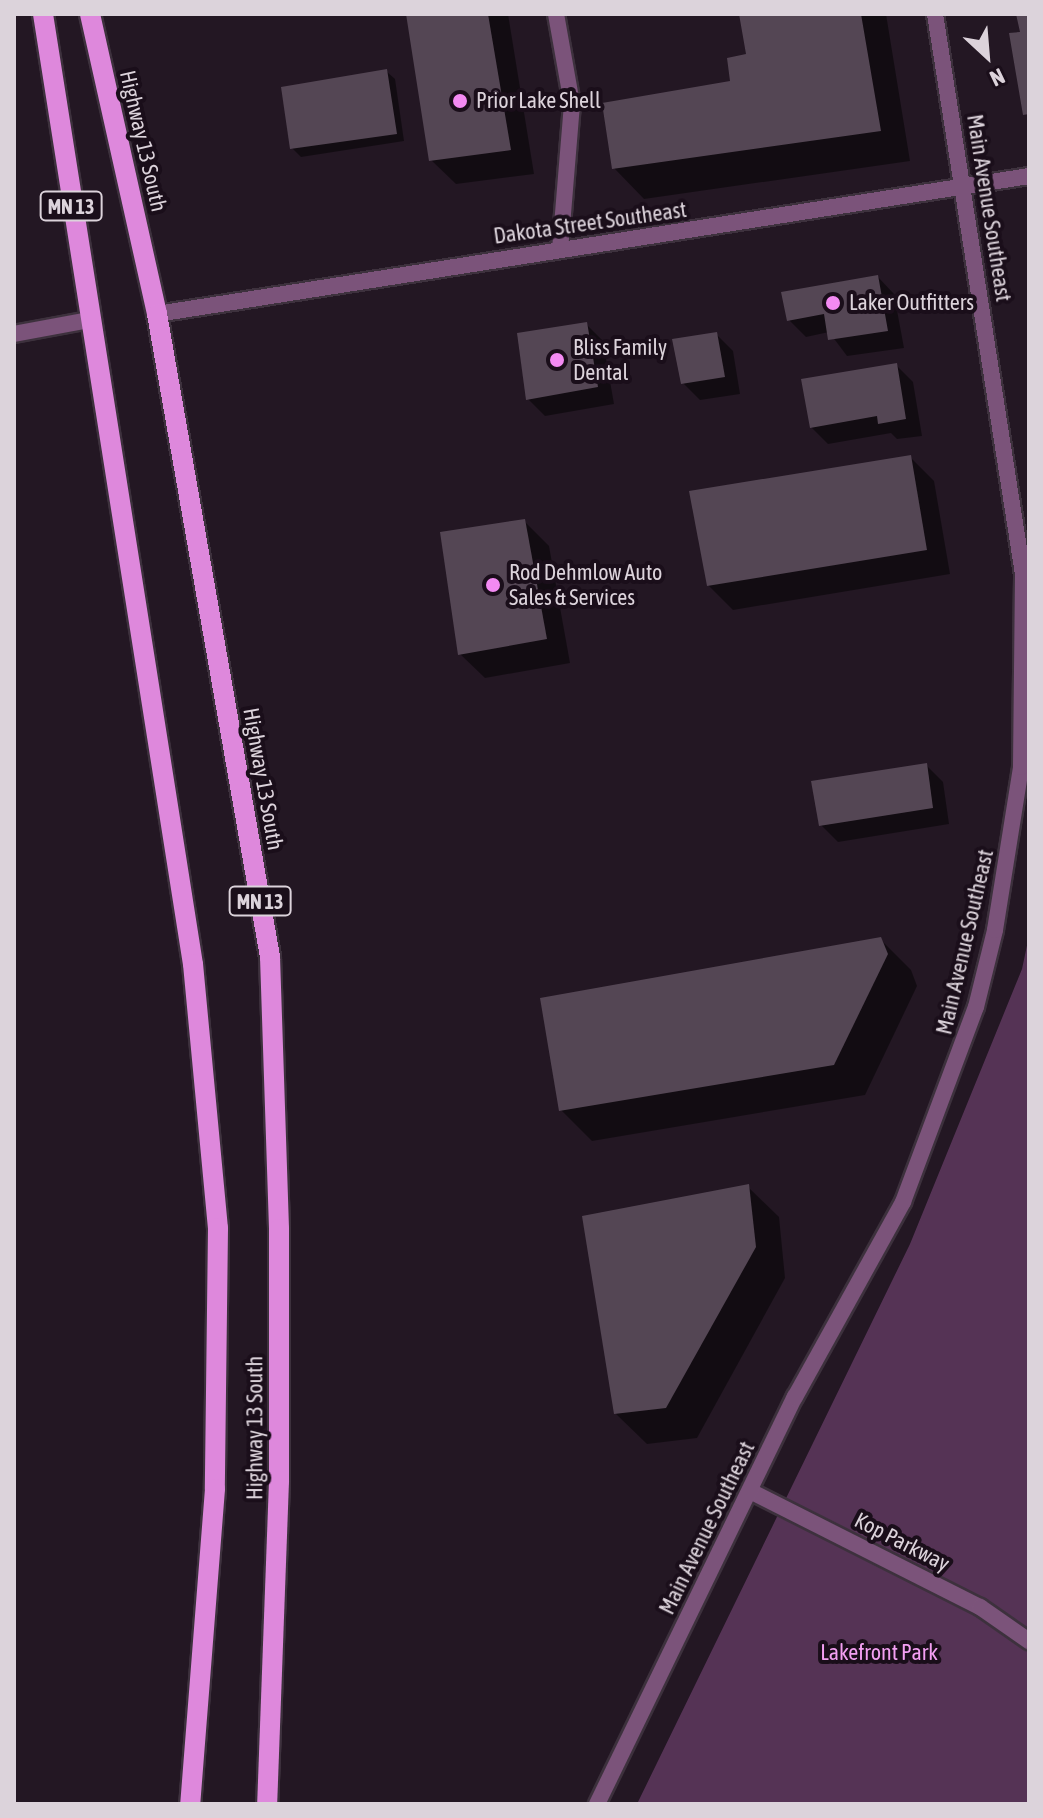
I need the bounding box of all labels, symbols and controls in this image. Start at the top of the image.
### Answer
north arrow [947,16,1027,96]
text: N [986,63,1009,92]
street label: Highway 13 South [114,68,172,214]
place label: Prior Lake Shell [476,88,601,114]
marker: Prior Lake Shell [451,92,469,110]
street label: Main Avenue Southeast [961,113,1017,303]
road number: MN 13 [39,190,103,222]
street label: Dakota Street Southeast [492,196,688,250]
place label: Laker Outfitters [849,290,974,316]
marker: Laker Outfitters [824,294,842,312]
place label: Bliss Family Dental [573,334,667,386]
marker: Bliss Family Dental [548,351,566,369]
place label: Rod Dehmlow Auto Sales & Services [509,559,662,610]
marker: Rod Dehmlow Auto Sales & Services [484,576,502,594]
street label: Highway 13 South [237,706,289,852]
street label: Main Avenue Southeast [931,847,999,1037]
road number: MN 13 [228,885,292,917]
street label: Highway 13 South [242,1356,268,1500]
street label: Main Avenue Southeast [654,1437,760,1619]
street label: Kop Parkway [850,1507,954,1577]
park label: Lakefront Park [820,1640,938,1666]

